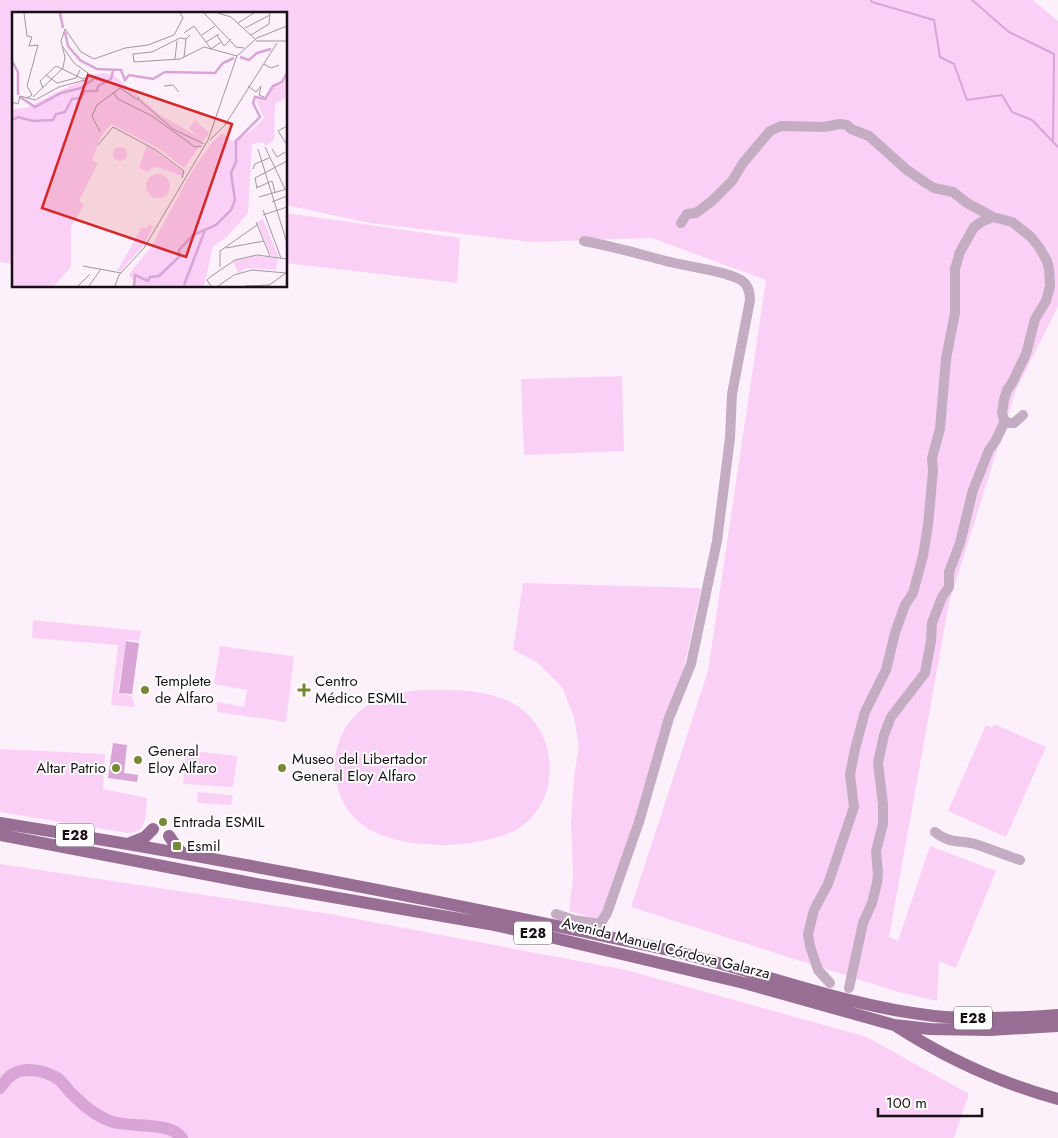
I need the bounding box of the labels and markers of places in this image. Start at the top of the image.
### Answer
place label: Templete de Alfaro [155,670,214,709]
place label: Centro Médico ESMIL [315,670,406,709]
marker: Centro Médico ESMIL [297,683,311,697]
marker: Templete de Alfaro [139,684,151,696]
place label: General Eloy Alfaro [148,740,217,779]
place label: Museo del Libertador General Eloy Alfaro [292,748,428,787]
marker: General Eloy Alfaro [132,754,144,766]
place label: Altar Patrio [36,757,106,779]
marker: Altar Patrio [110,762,122,774]
marker: Museo del Libertador General Eloy Alfaro [276,762,288,774]
place label: Entrada ESMIL [173,811,265,833]
marker: Entrada ESMIL [157,816,169,828]
place label: Esmil [187,835,220,857]
marker: Esmil [171,840,183,852]

